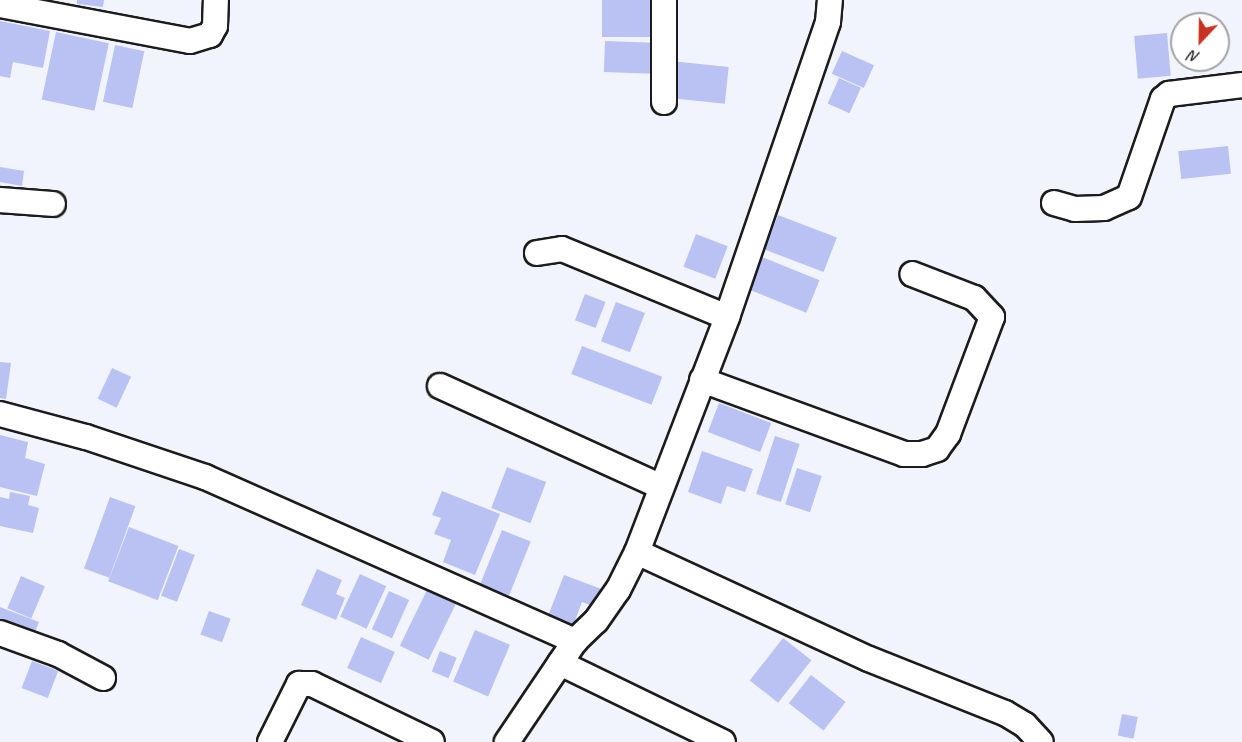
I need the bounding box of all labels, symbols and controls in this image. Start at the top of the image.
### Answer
north arrow [1170,12,1230,72]
text: N [1186,46,1202,68]

